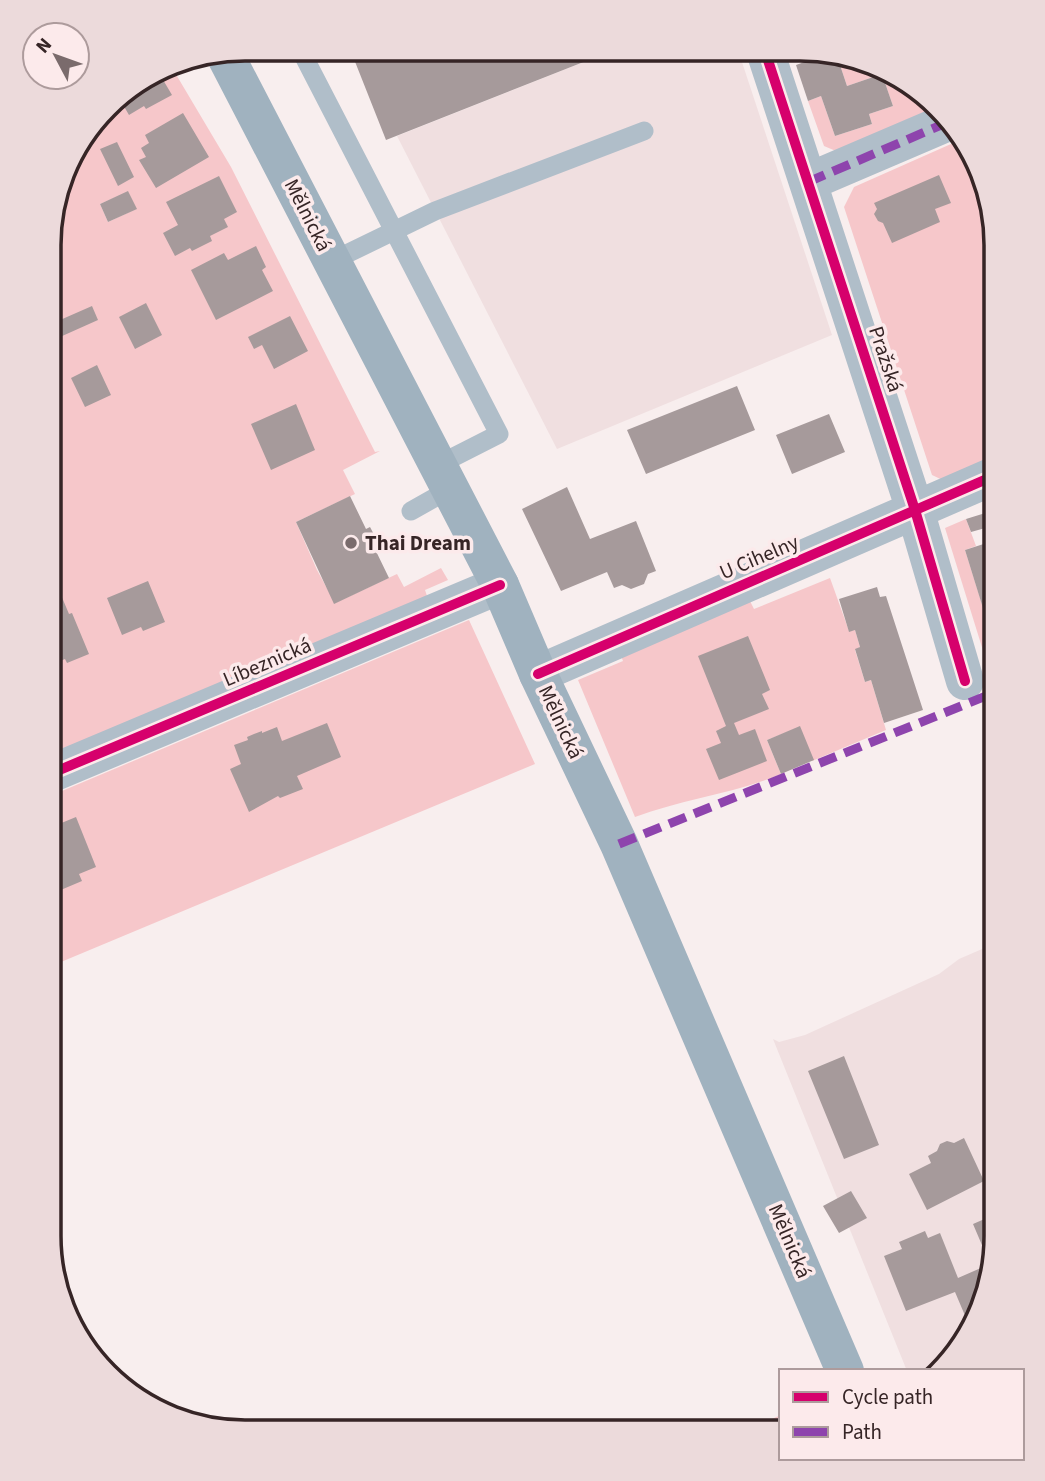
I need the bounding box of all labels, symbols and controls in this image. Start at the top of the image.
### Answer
north arrow [21,21,91,91]
text: N [30,32,59,59]
street label: Mělnická [277,173,339,257]
street label: Pražská [861,322,911,396]
street label: U Cihelny [715,527,803,587]
place label: Thai Dream [365,528,471,558]
marker: Thai Dream [343,535,359,551]
street label: Líbeznická [218,630,316,694]
street label: Mělnická [531,680,591,764]
street label: Mělnická [761,1199,819,1283]
legend [779,1369,1024,1460]
text: Cycle path [842,1382,933,1412]
text: Path [842,1417,882,1447]

